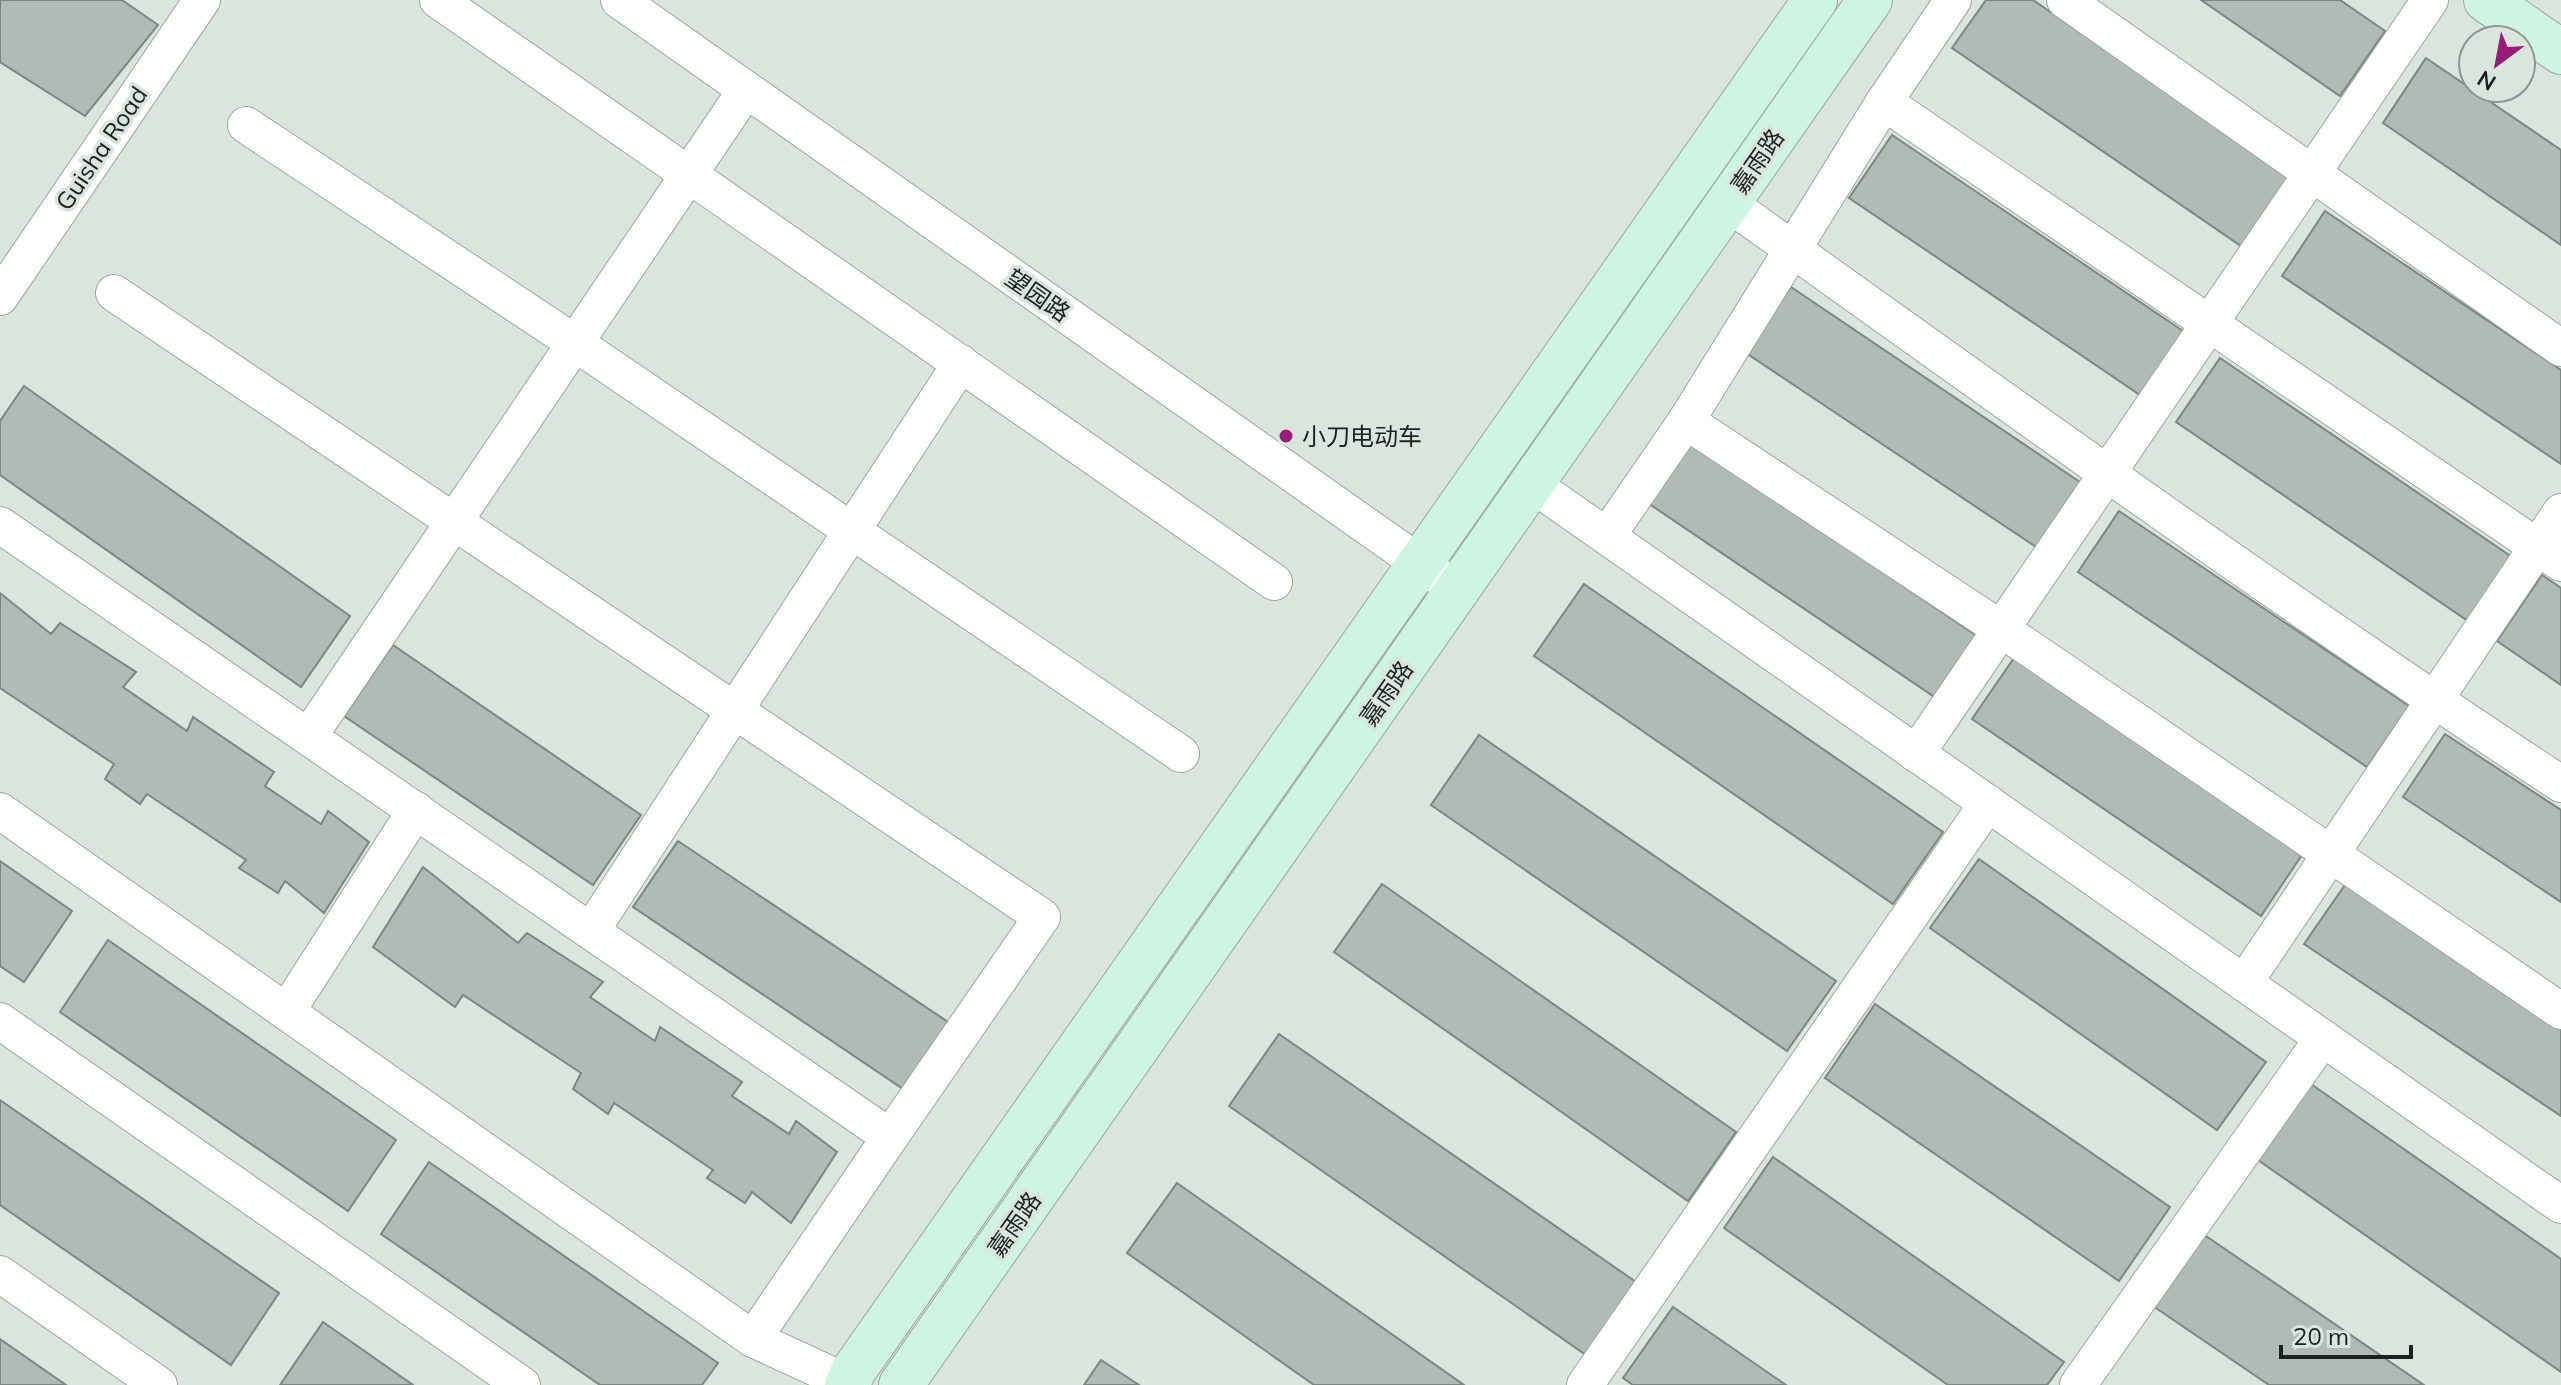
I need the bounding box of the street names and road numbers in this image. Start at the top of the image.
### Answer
street label: Guisha Road [49,81,153,215]
street label: 嘉雨路 [1724,123,1790,199]
street label: 望园路 [1000,262,1076,328]
street label: 嘉雨路 [1353,655,1419,731]
street label: 嘉雨路 [981,1186,1047,1262]

